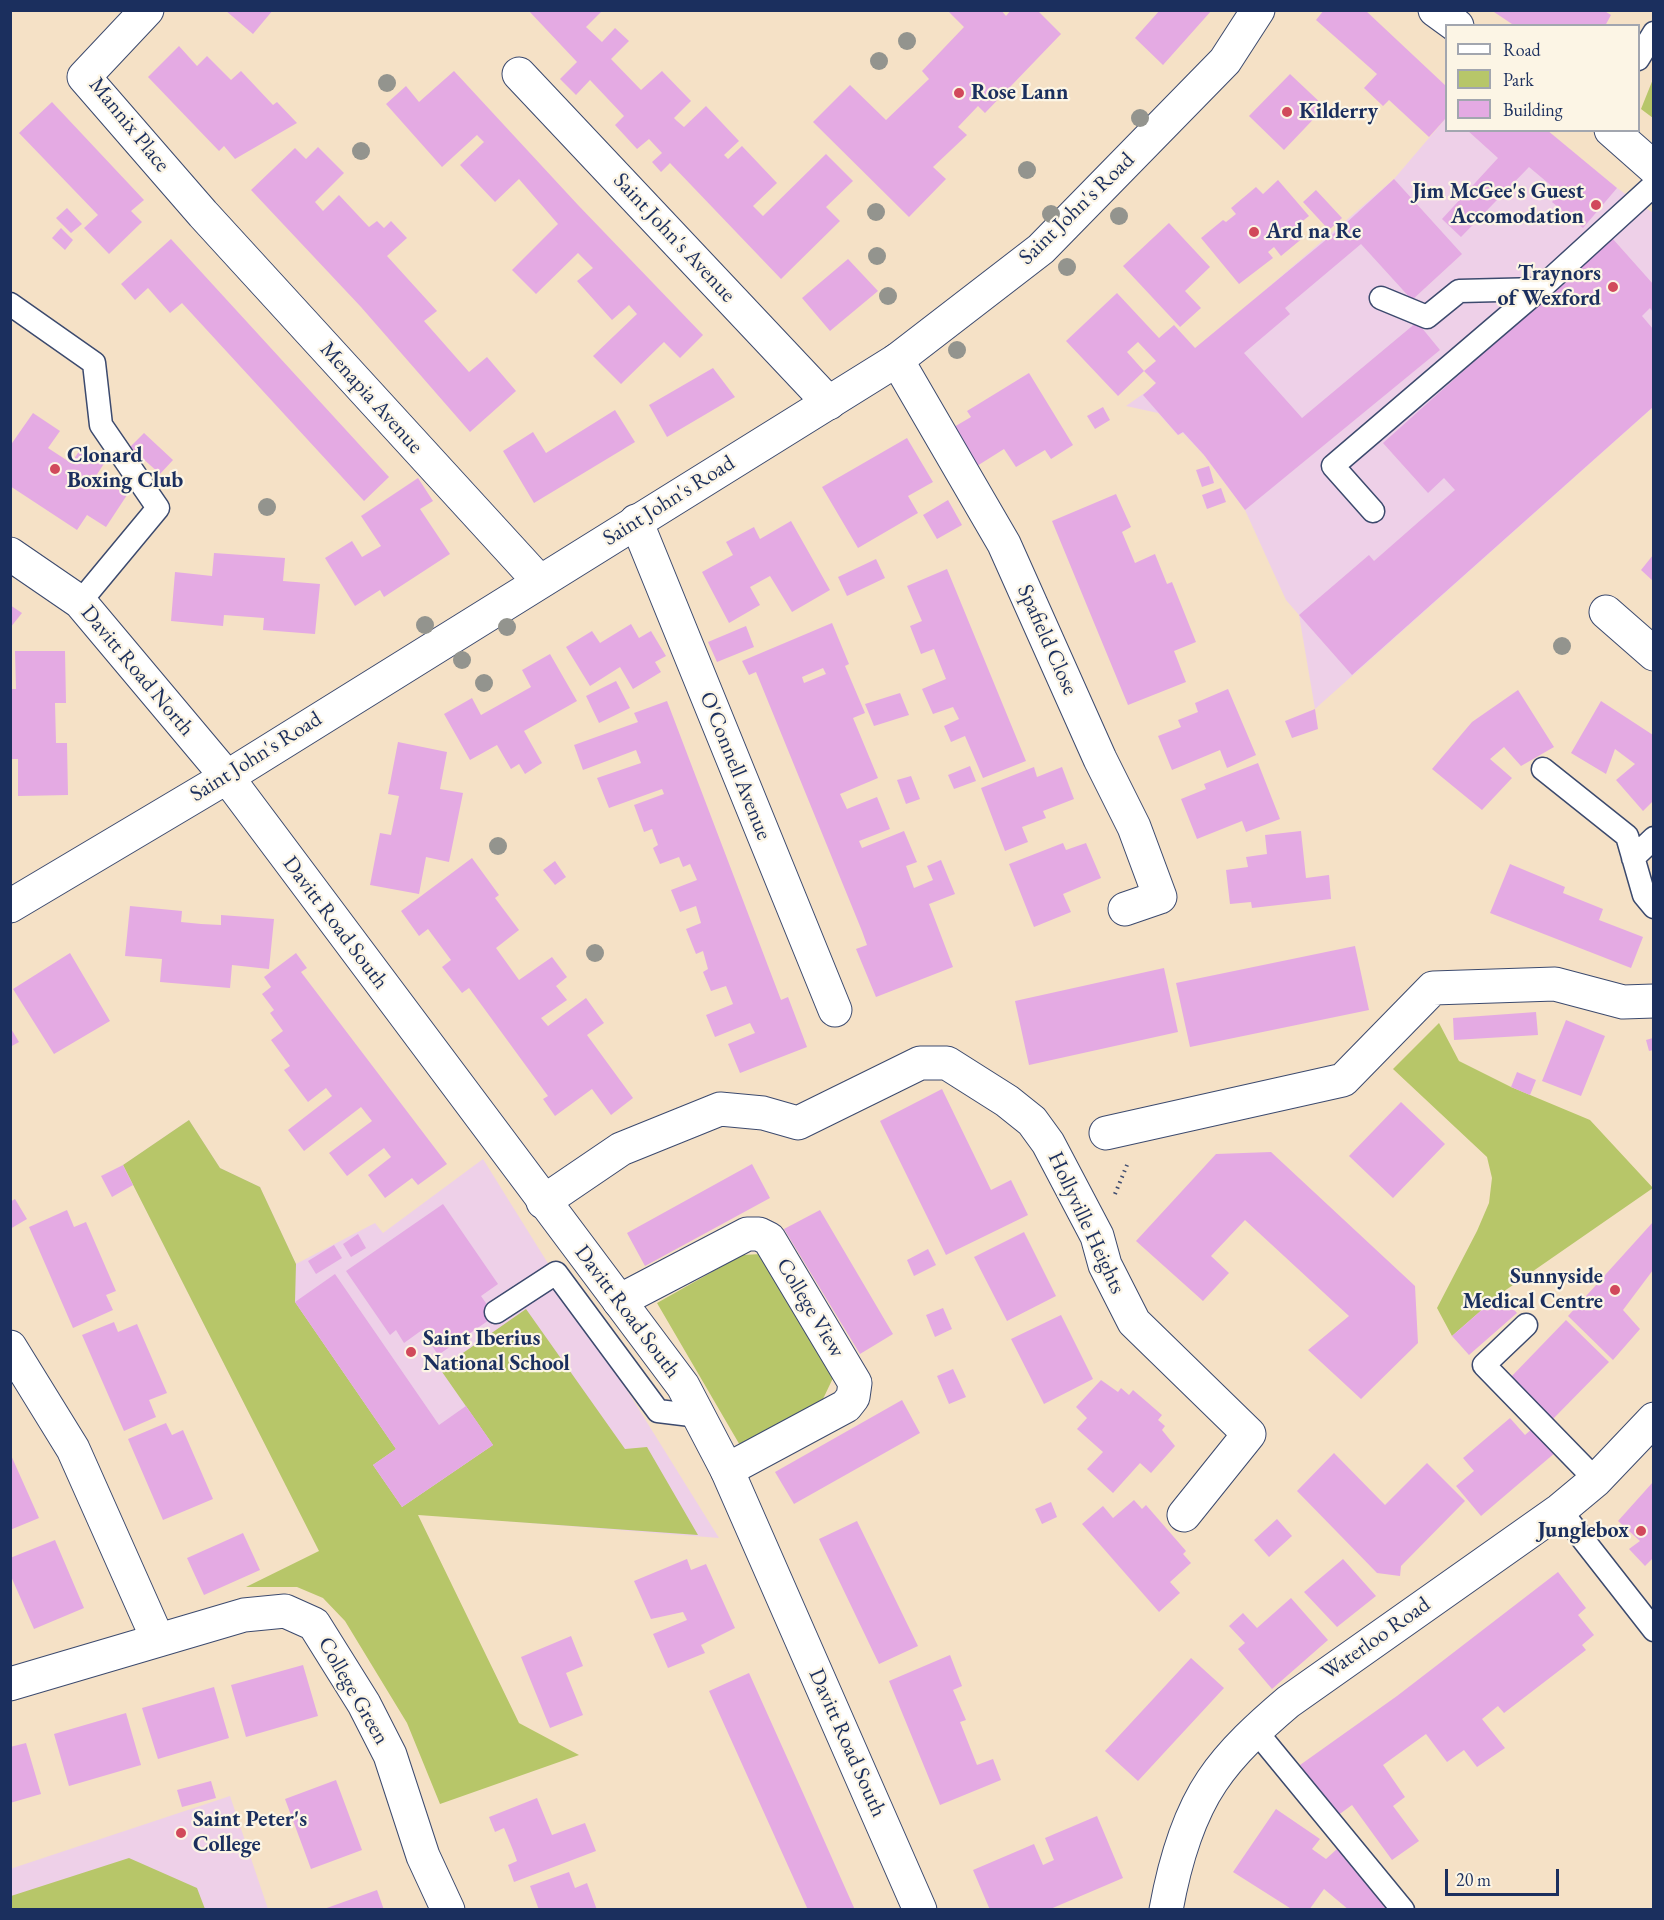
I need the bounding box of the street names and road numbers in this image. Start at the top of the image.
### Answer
street label: Mannix Place [83,72,175,178]
street label: Saint John's Road [1014,147,1140,271]
street label: Saint John's Avenue [607,168,741,308]
street label: Menapia Avenue [314,337,428,459]
street label: Saint John's Road [598,450,740,552]
street label: Spafield Close [1011,581,1083,699]
street label: Davitt Road North [75,600,199,742]
street label: O'Connell Avenue [693,688,777,844]
street label: Saint John's Road [185,706,327,808]
street label: Davitt Road South [276,851,394,995]
street label: Hollyville Heights [1042,1148,1130,1298]
street label: Davitt Road South [568,1240,686,1384]
street label: College View [770,1254,850,1362]
street label: Waterloo Road [1316,1592,1436,1686]
street label: College Green [312,1633,394,1749]
street label: Davitt Road South [802,1665,892,1821]

